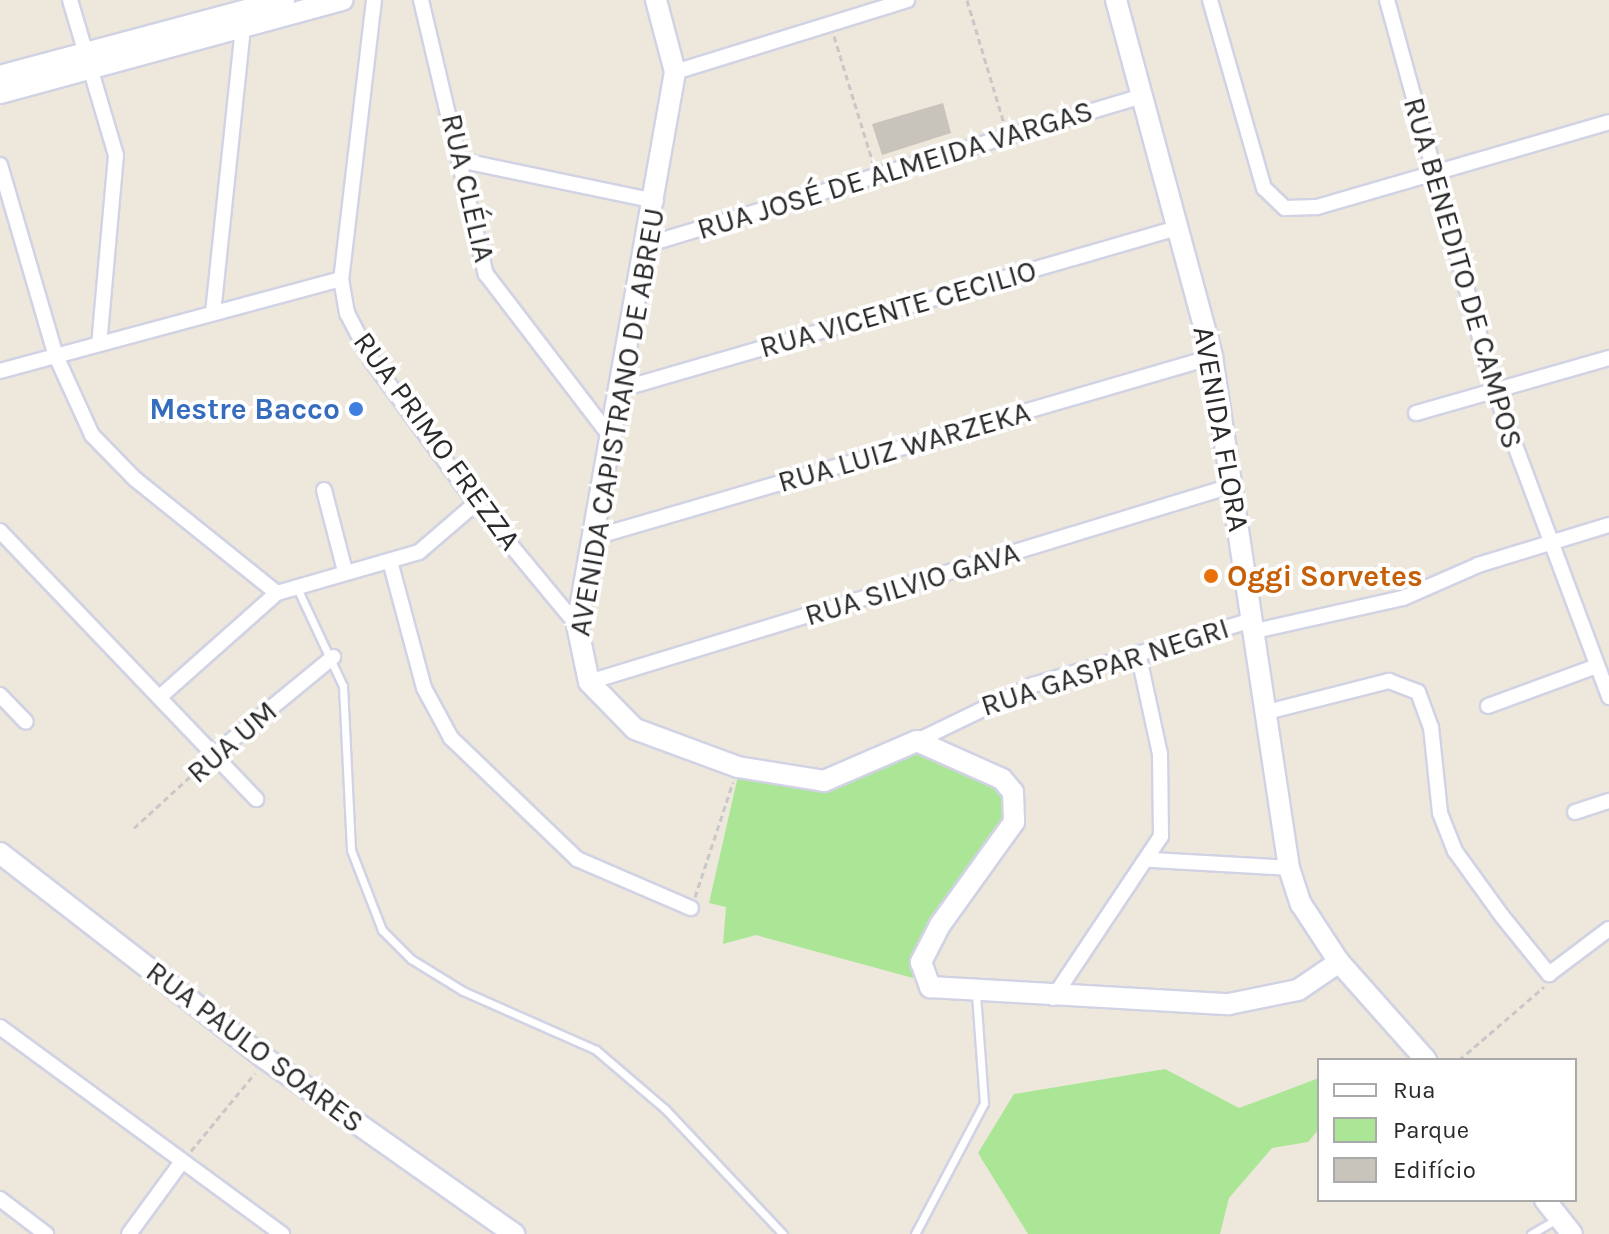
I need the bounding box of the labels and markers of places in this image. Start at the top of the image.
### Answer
place label: Mestre Bacco [149,391,340,427]
marker: Mestre Bacco [347,400,365,418]
place label: Oggi Sorvetes [1227,558,1423,594]
marker: Oggi Sorvetes [1202,567,1220,585]

